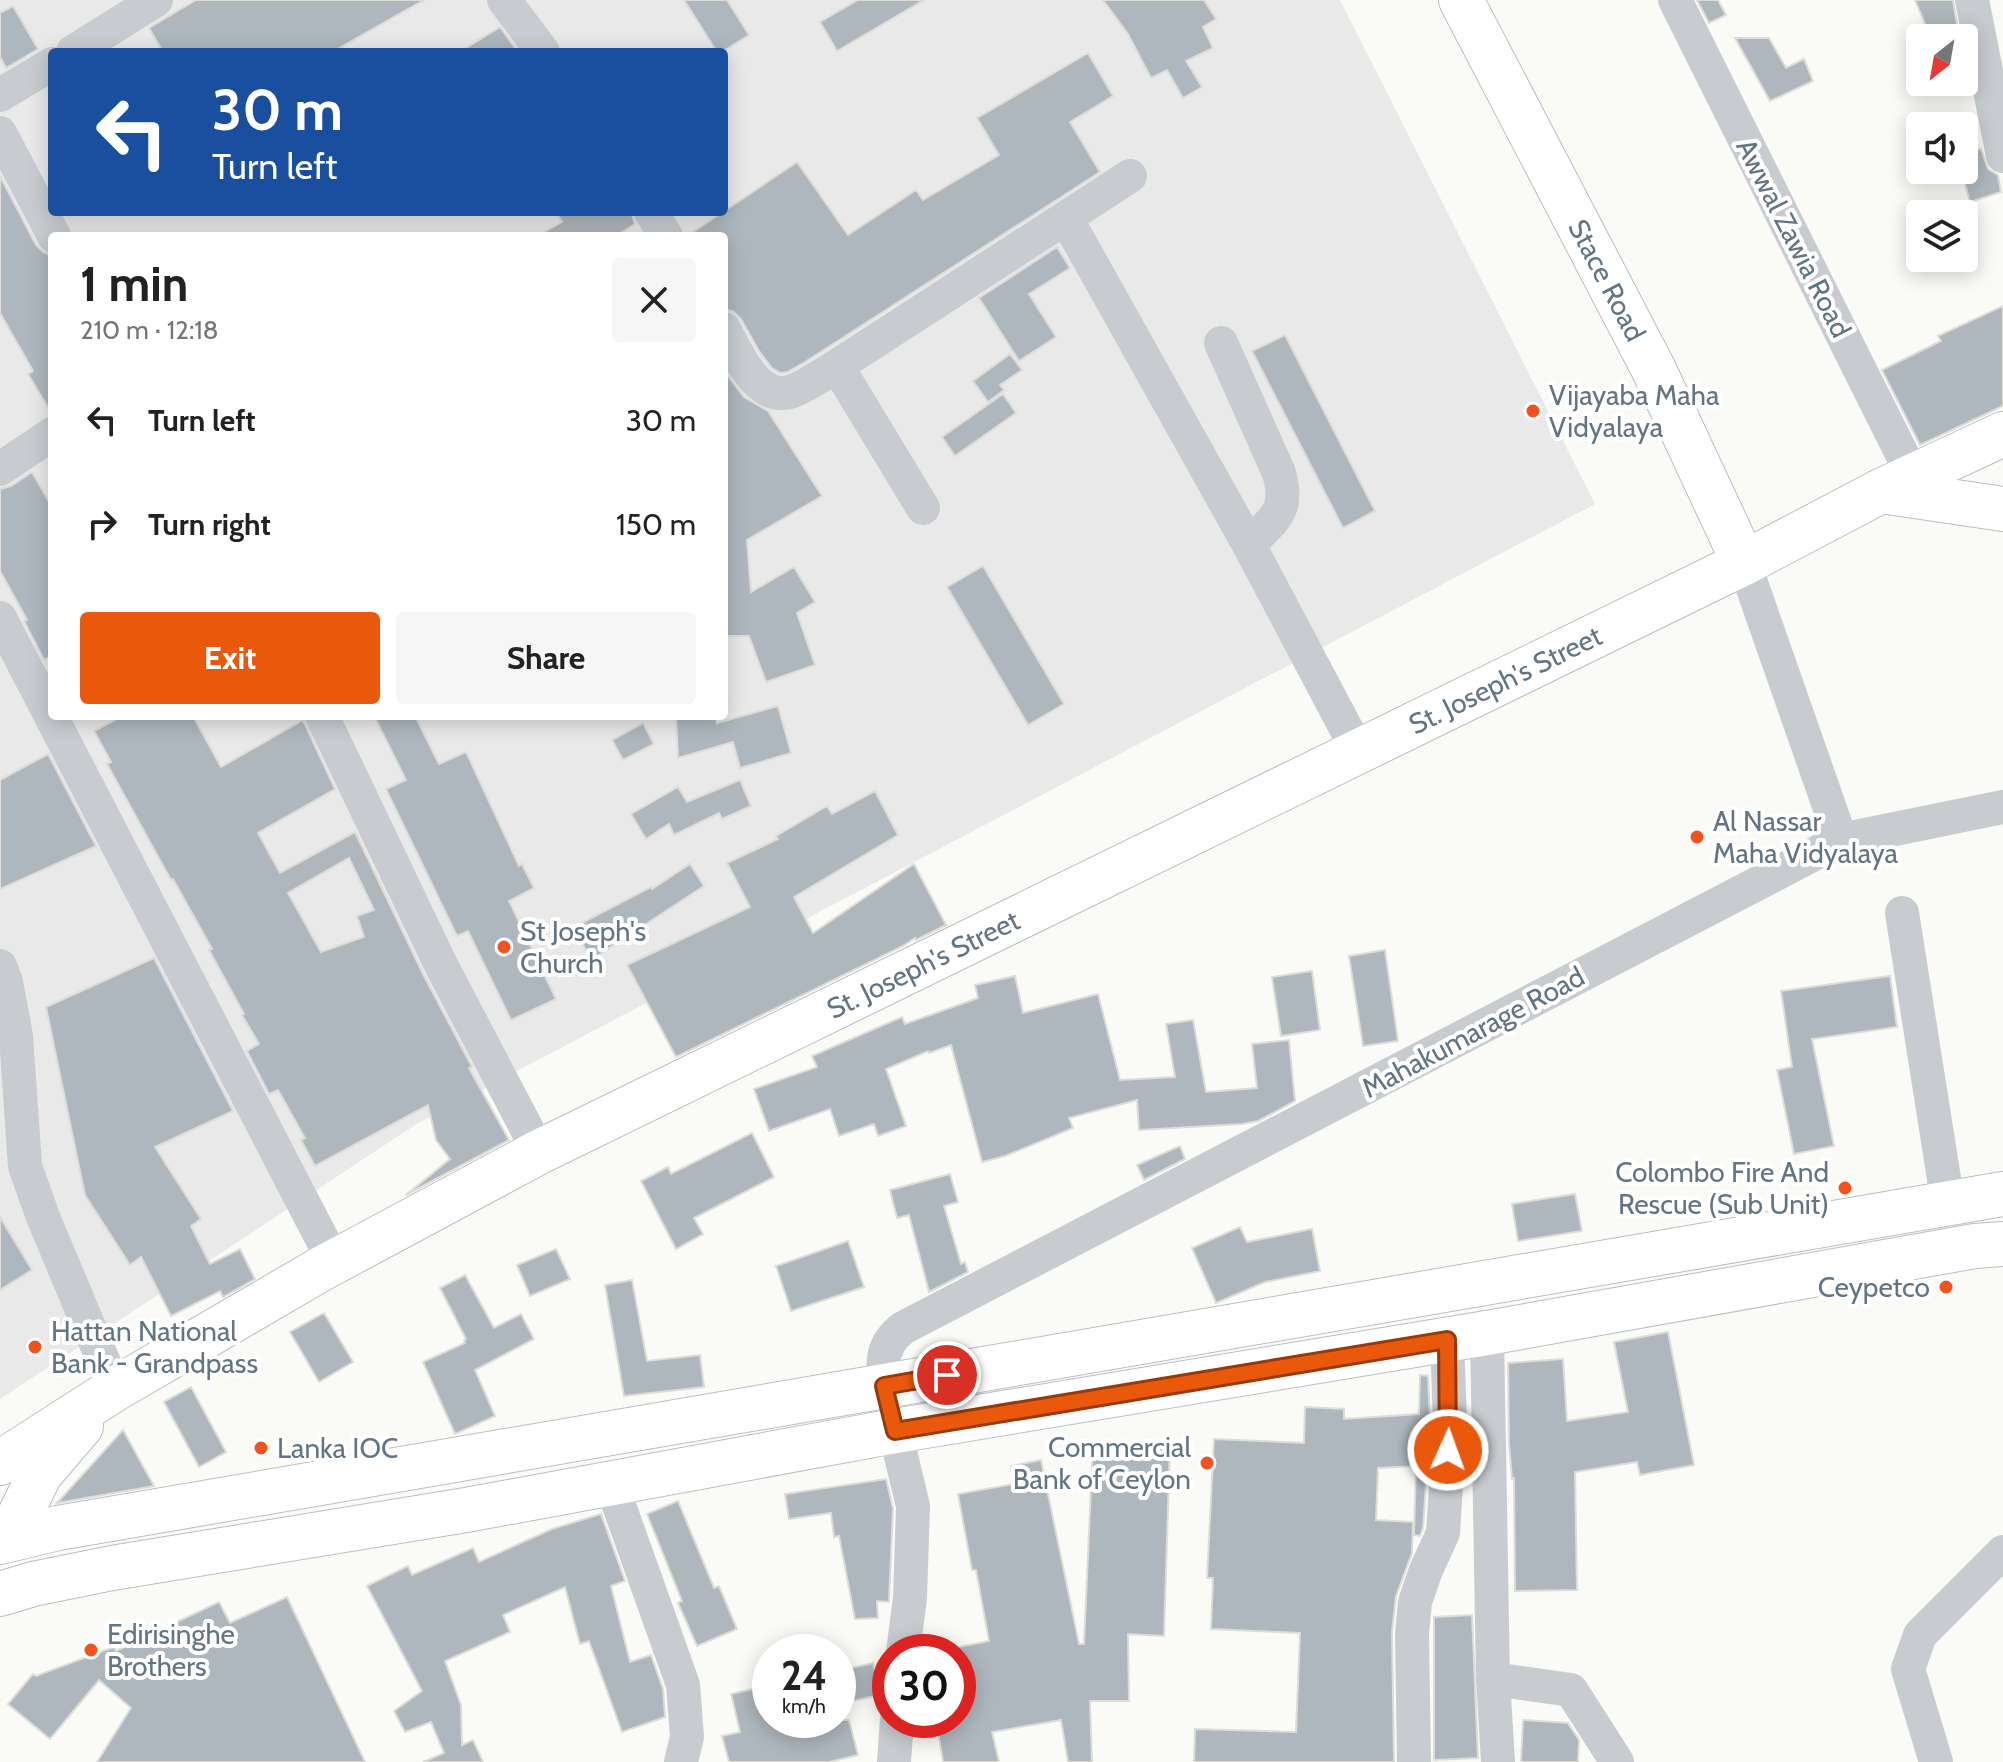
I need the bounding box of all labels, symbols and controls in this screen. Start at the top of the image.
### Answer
north arrow [1906,24,1978,96]
map controls [1906,24,1978,272]
text: 30 m [212,76,343,144]
icon: left [80,80,184,184]
button: sound [1906,112,1978,184]
street label: Awwal Zawia Road [1729,133,1859,343]
text: Turn left [212,144,337,188]
button: layers [1906,200,1978,272]
street label: Stace Road [1561,213,1653,347]
text: 1 min [80,255,188,313]
button: close [612,258,696,342]
text: 210 m · 12:18 [80,314,219,346]
place label: Vijayaba Maha Vidyalaya [1549,378,1720,444]
icon: left [80,398,124,442]
text: Turn left [148,402,256,439]
text: 30 m [626,402,696,439]
marker: Vijayaba Maha Vidyalaya [1524,402,1542,420]
icon: right [80,502,124,546]
text: Turn right [148,506,271,543]
text: 150 m [616,506,696,543]
button: Exit [80,612,380,704]
button: Share [396,612,696,704]
street label: St. Joseph's Street [1403,618,1607,741]
place label: Al Nassar Maha Vidyalaya [1713,804,1899,870]
marker: Al Nassar Maha Vidyalaya [1688,828,1706,846]
street label: St. Joseph's Street [821,903,1025,1026]
place label: St Joseph's Church [520,914,646,980]
marker: St Joseph's Church [495,938,513,956]
street label: Mahakumarage Road [1356,959,1590,1105]
place label: Colombo Fire And Rescue (Sub Unit) [1615,1155,1829,1221]
marker: Colombo Fire And Rescue (Sub Unit) [1836,1179,1854,1197]
place label: Ceypetco [1818,1270,1930,1304]
marker: Ceypetco [1937,1278,1955,1296]
place label: Hattan National Bank - Grandpass [51,1314,258,1380]
marker: Hattan National Bank - Grandpass [26,1338,44,1356]
pin [913,1341,981,1409]
icon: arrive [925,1353,969,1397]
position arrow [1406,1408,1490,1492]
place label: Commercial Bank of Ceylon [1013,1430,1191,1496]
place label: Lanka IOC [277,1431,398,1465]
marker: Lanka IOC [252,1439,270,1457]
marker: Commercial Bank of Ceylon [1198,1454,1216,1472]
place label: Edirisinghe Brothers [107,1617,235,1683]
speed limit sign: 30 [872,1634,976,1738]
marker: Edirisinghe Brothers [82,1641,100,1659]
text: 24 [781,1651,827,1700]
text: km/h [782,1694,826,1718]

